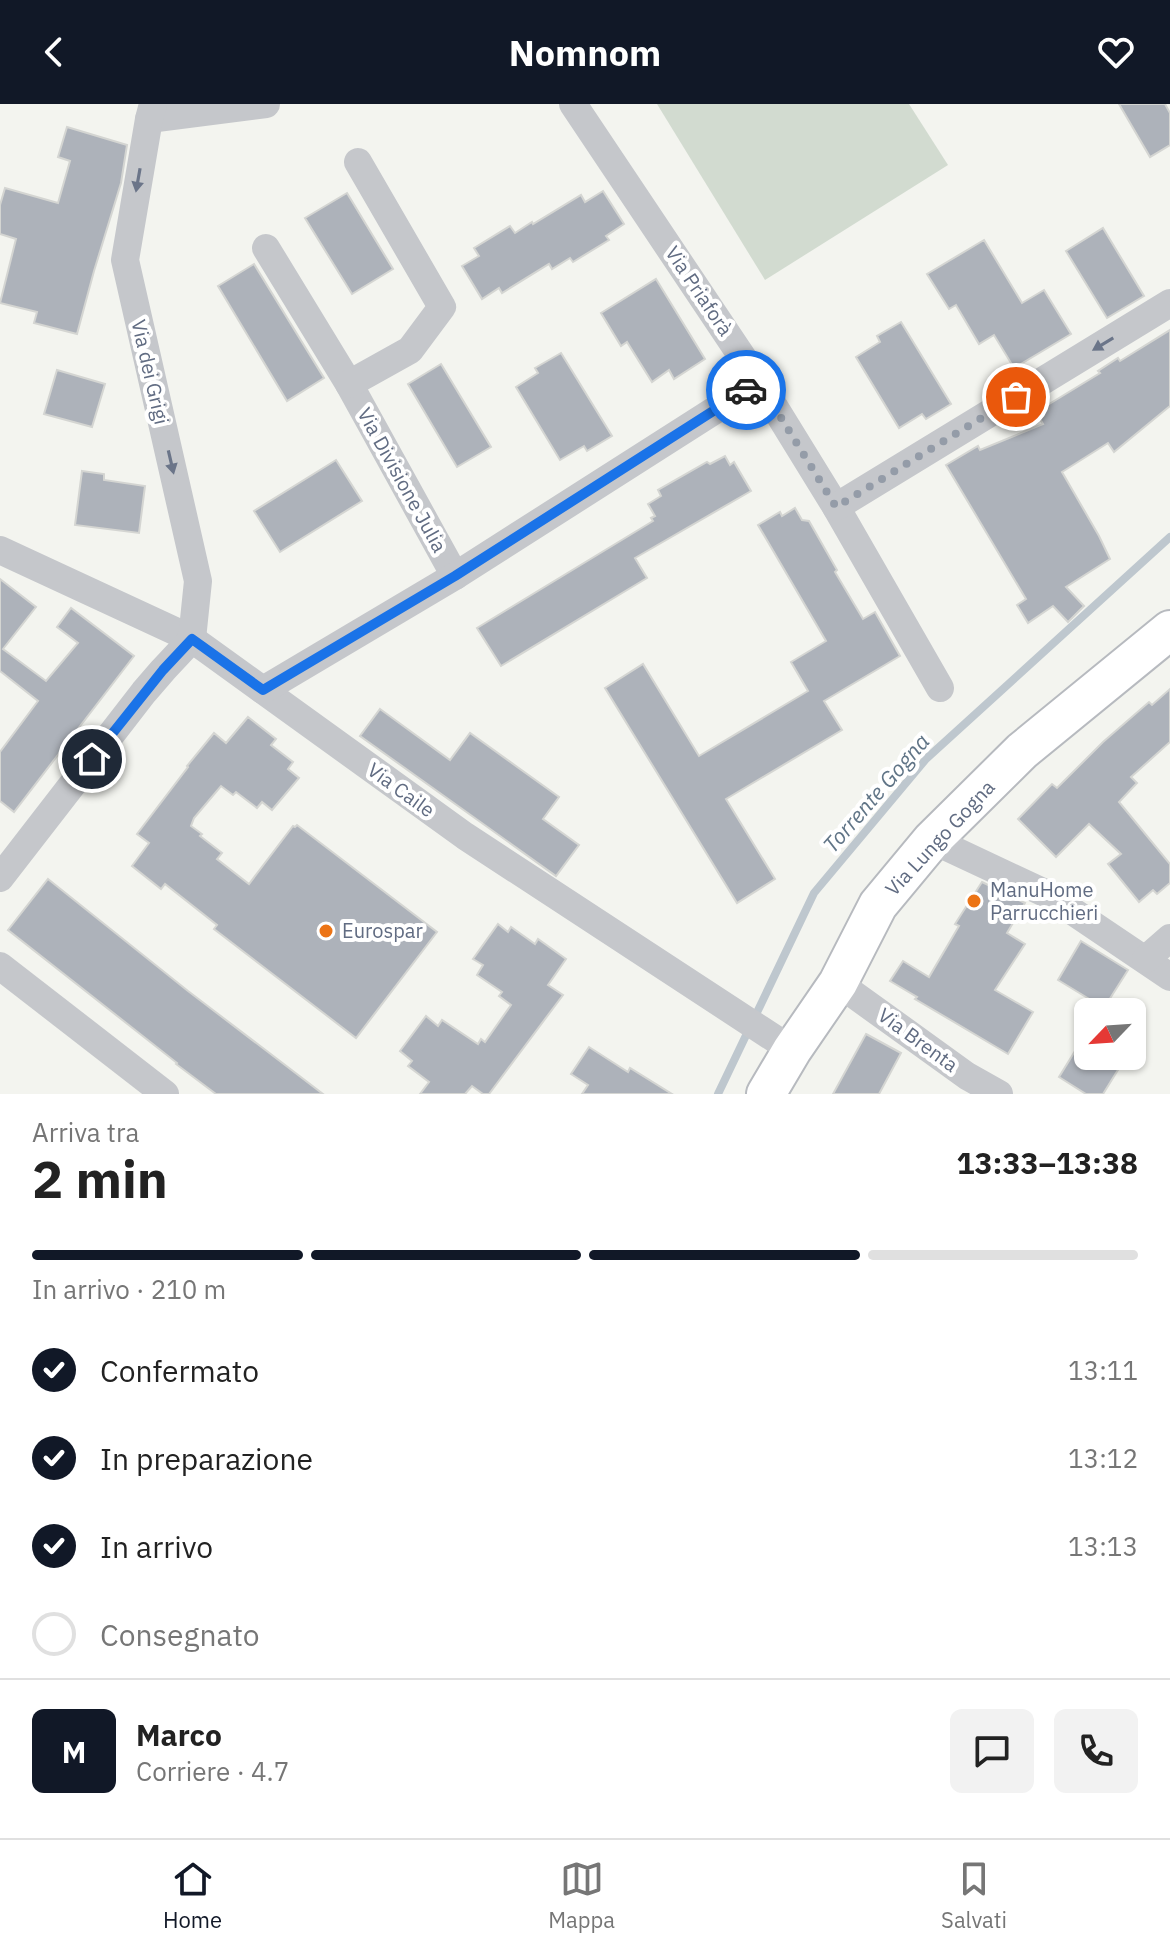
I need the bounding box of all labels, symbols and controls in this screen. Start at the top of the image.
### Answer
text: Nomnom [509,29,661,76]
icon: back [32,30,76,74]
icon: heart [1094,30,1138,74]
one-way arrow [132,168,144,193]
street label: Via Priaforà [659,240,740,341]
street label: Via dei Grigi [125,317,176,427]
one-way arrow [1093,336,1114,351]
courier [706,350,786,430]
pin [982,363,1050,431]
icon: car [724,368,768,412]
icon: bag [994,375,1038,419]
street label: Via Divisione Julia [351,403,454,557]
one-way arrow [165,450,178,475]
pin [58,725,126,793]
water label: Torrente Gogna [816,727,935,858]
icon: home [70,737,114,781]
street label: Via Caile [362,756,440,823]
street label: Via Lungo Gogna [879,774,1001,901]
place label: ManuHome Parrucchieri [990,876,1098,926]
marker: ManuHome Parrucchieri [965,892,983,910]
place label: Eurospar [342,917,423,944]
marker: Eurospar [317,922,335,940]
north arrow [1074,998,1146,1070]
map controls [1074,998,1146,1070]
street label: Via Brenta [873,1001,964,1078]
text: Arriva tra [32,1115,139,1149]
text: 13:33–13:38 [957,1143,1138,1182]
text: 2 min [32,1145,168,1212]
text: In arrivo · 210 m [32,1272,226,1306]
icon: check [32,1348,76,1392]
text: Confermato [100,1351,259,1390]
text: 13:11 [1068,1353,1138,1387]
icon: check [32,1436,76,1480]
text: In preparazione [100,1439,313,1478]
text: 13:12 [1068,1441,1138,1475]
icon: check [32,1524,76,1568]
text: In arrivo [100,1527,213,1566]
text: 13:13 [1068,1529,1138,1563]
text: Consegnato [100,1615,260,1654]
button: chat [950,1709,1034,1793]
button: phone [1054,1709,1138,1793]
text: Marco [136,1715,222,1754]
text: M [62,1732,86,1771]
text: Corriere · 4.7 [136,1754,289,1788]
tab: Home [163,1857,222,1934]
tab: Mappa [548,1857,615,1934]
tab: Salvati [941,1857,1007,1934]

